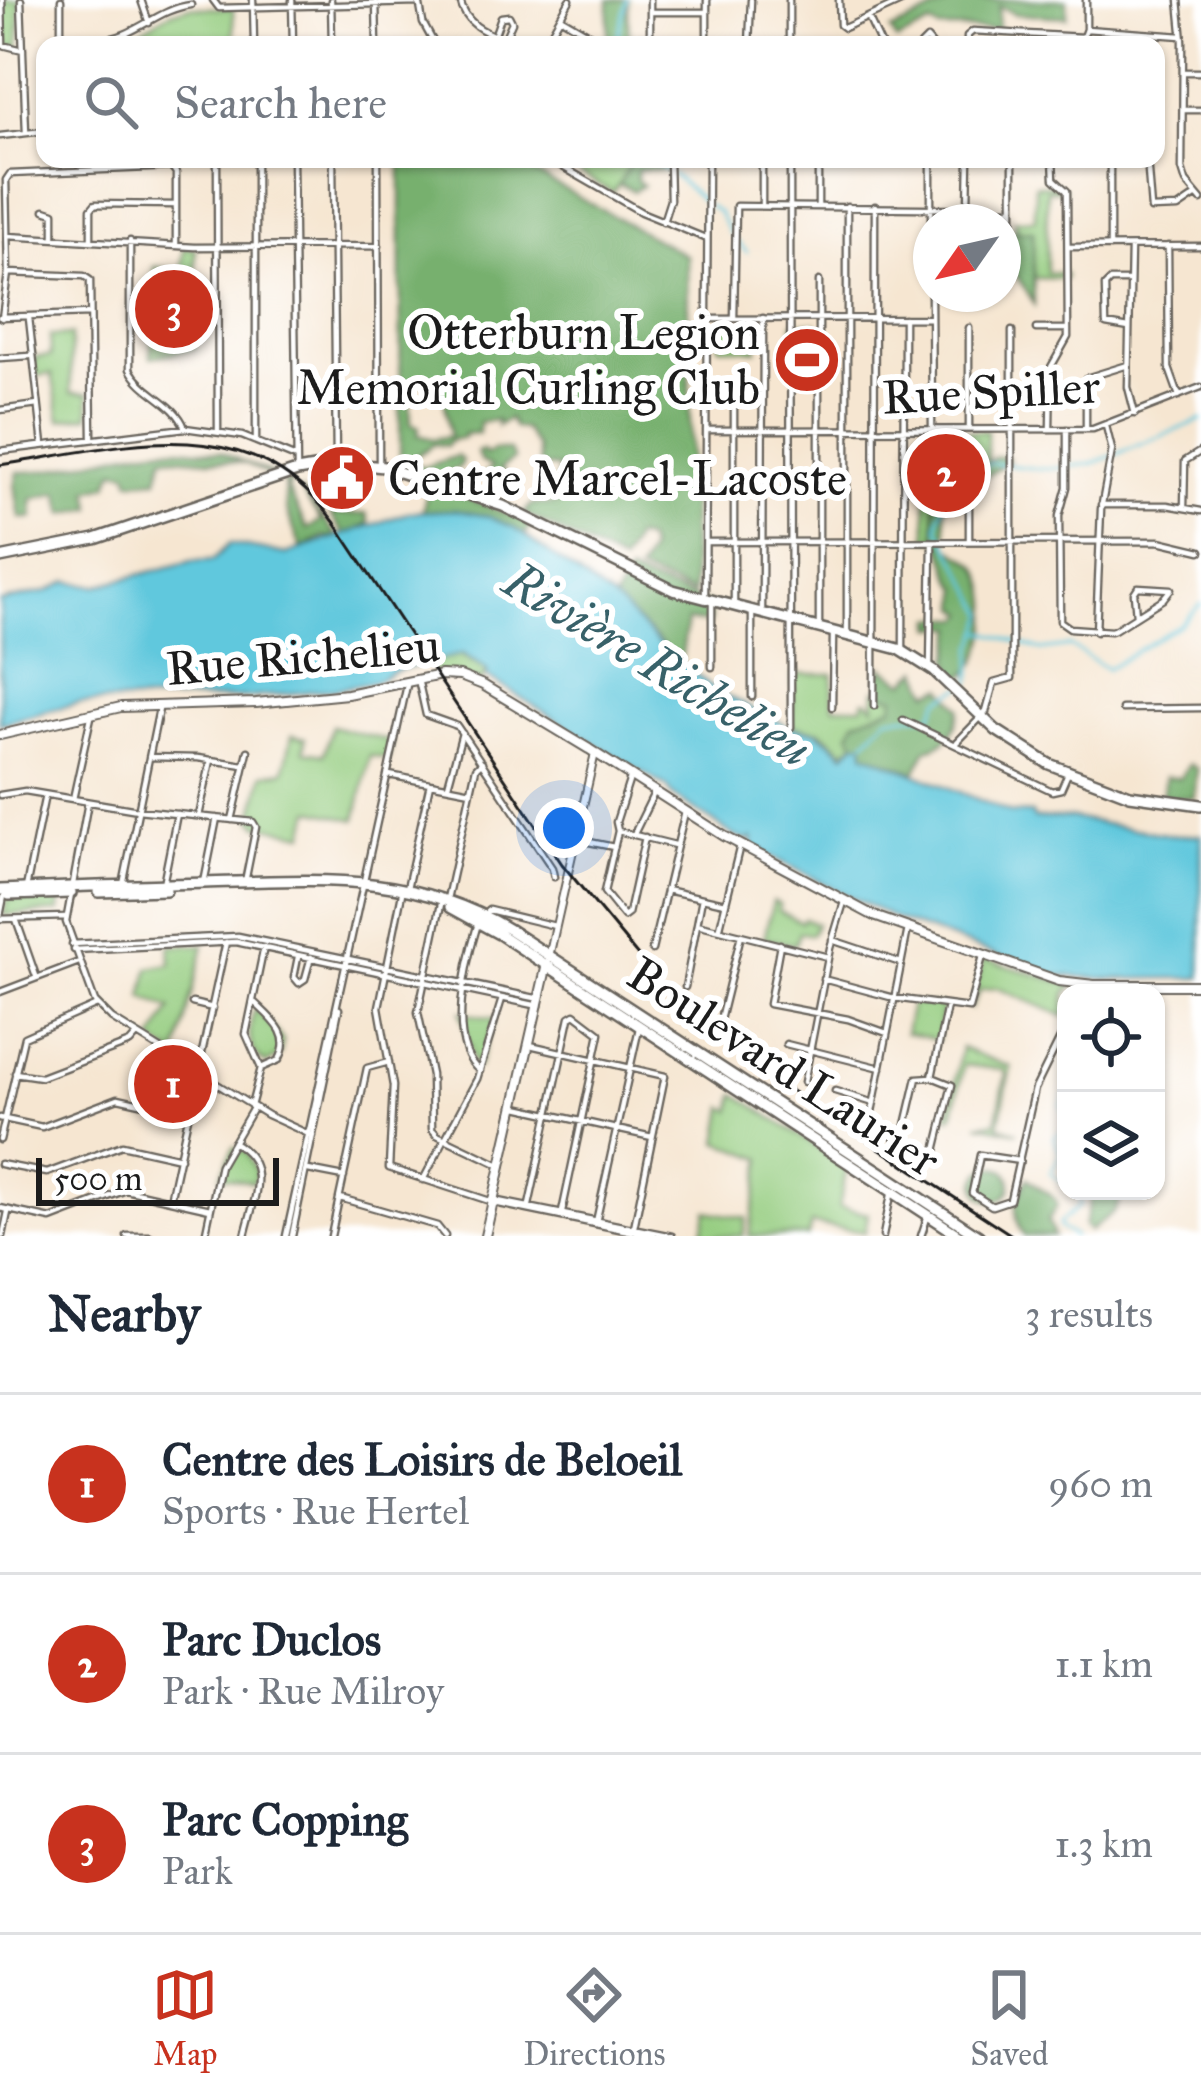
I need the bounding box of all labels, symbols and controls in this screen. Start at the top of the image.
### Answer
search box [36,36,1165,168]
icon: search [78,69,144,135]
text: Search here [174,75,387,130]
north arrow [913,204,1021,312]
pin: 3 [135,264,213,354]
place label: Otterburn Legion Memorial Curling Club [296,303,760,417]
sports icon: Otterburn Legion Memorial Curling Club [772,325,842,395]
street label: Rue Spiller [881,356,1101,427]
pin: 2 [907,428,985,518]
public building icon: Centre Marcel-Lacoste [307,443,377,513]
place label: Centre Marcel-Lacoste [388,449,847,508]
water label: Rivière Richelieu [491,548,822,781]
street label: Rue Richelieu [164,615,442,698]
your location [534,798,594,858]
street label: Boulevard Laurier [617,944,951,1189]
map controls [1057,984,1165,1200]
button: locate [1057,984,1165,1092]
pin: 1 [134,1039,212,1129]
button: layers [1057,1092,1165,1200]
scale bar [36,1152,279,1205]
text: 500 m [54,1159,143,1199]
text: Nearby [48,1283,200,1345]
text: 3 results [1025,1290,1153,1338]
text: Centre des Loisirs de Beloeil [162,1432,682,1487]
text: 1 [79,1460,95,1508]
text: 960 m [1048,1460,1153,1508]
text: Sports · Rue Hertel [162,1487,469,1535]
text: Parc Duclos [162,1612,381,1667]
text: 2 [77,1640,97,1688]
text: 1.1 km [1055,1640,1153,1688]
text: Park · Rue Milroy [162,1667,444,1715]
text: Parc Copping [162,1792,408,1847]
text: 3 [79,1820,95,1868]
text: 1.3 km [1055,1820,1153,1868]
text: Park [162,1847,233,1895]
tab: Map [152,1962,218,2074]
tab: Directions [523,1962,665,2074]
tab: Saved [970,1962,1049,2074]

